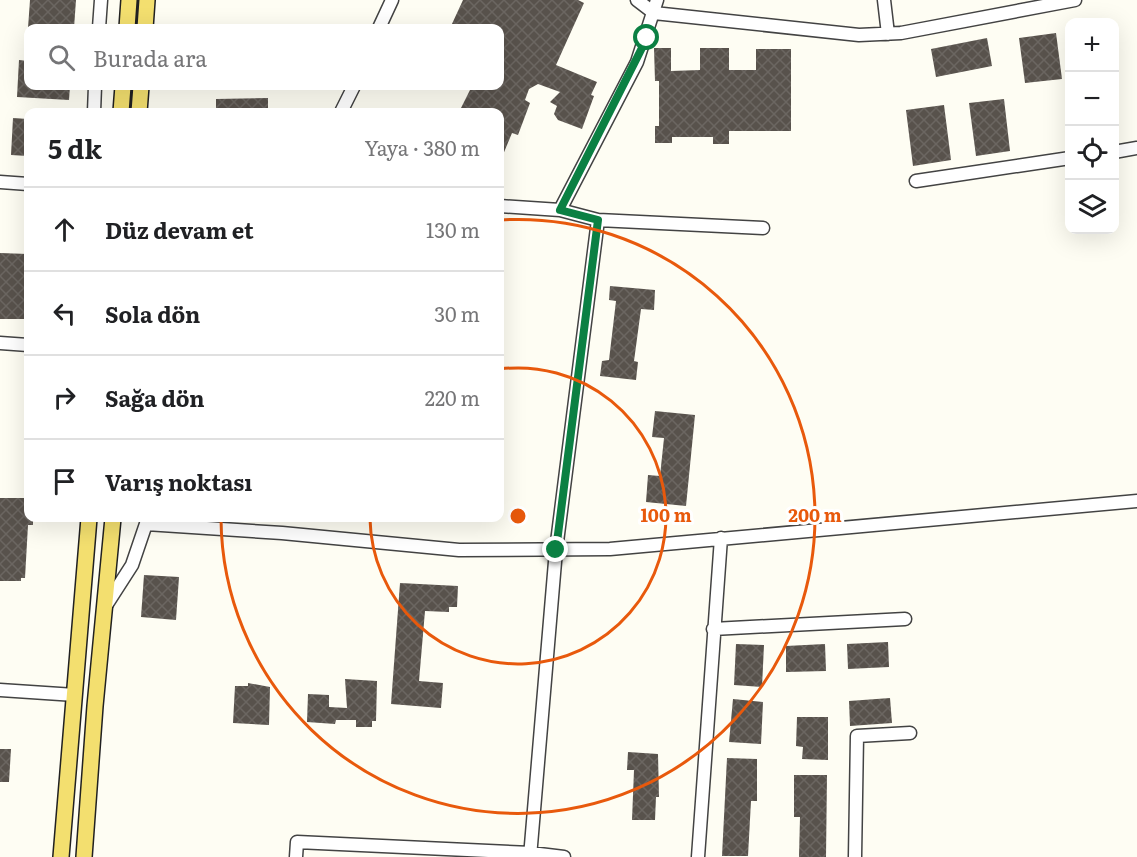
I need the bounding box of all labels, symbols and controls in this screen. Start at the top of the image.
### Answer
map controls [1065,18,1119,234]
button: + [1065,18,1119,72]
search box [24,24,504,90]
route start [633,24,659,50]
icon: search [45,41,78,74]
text: Burada ara [93,41,207,74]
button: − [1065,72,1119,126]
button: locate [1065,126,1119,180]
text: 5 dk [48,128,102,167]
text: Yaya · 380 m [365,132,480,162]
button: layers [1065,180,1119,234]
icon: ahead [48,213,81,246]
text: Düz devam et [105,213,254,246]
text: 130 m [426,214,480,244]
icon: left [48,297,81,330]
text: Sola dön [105,297,200,330]
text: 30 m [434,298,480,328]
icon: right [48,381,81,414]
text: Sağa dön [105,381,205,414]
text: 220 m [425,382,480,412]
icon: arrive [48,465,81,498]
text: Varış noktası [105,465,252,498]
text: 100 m [640,501,692,528]
text: 200 m [788,501,842,528]
centre of rings [508,506,528,526]
route end [542,536,568,562]

